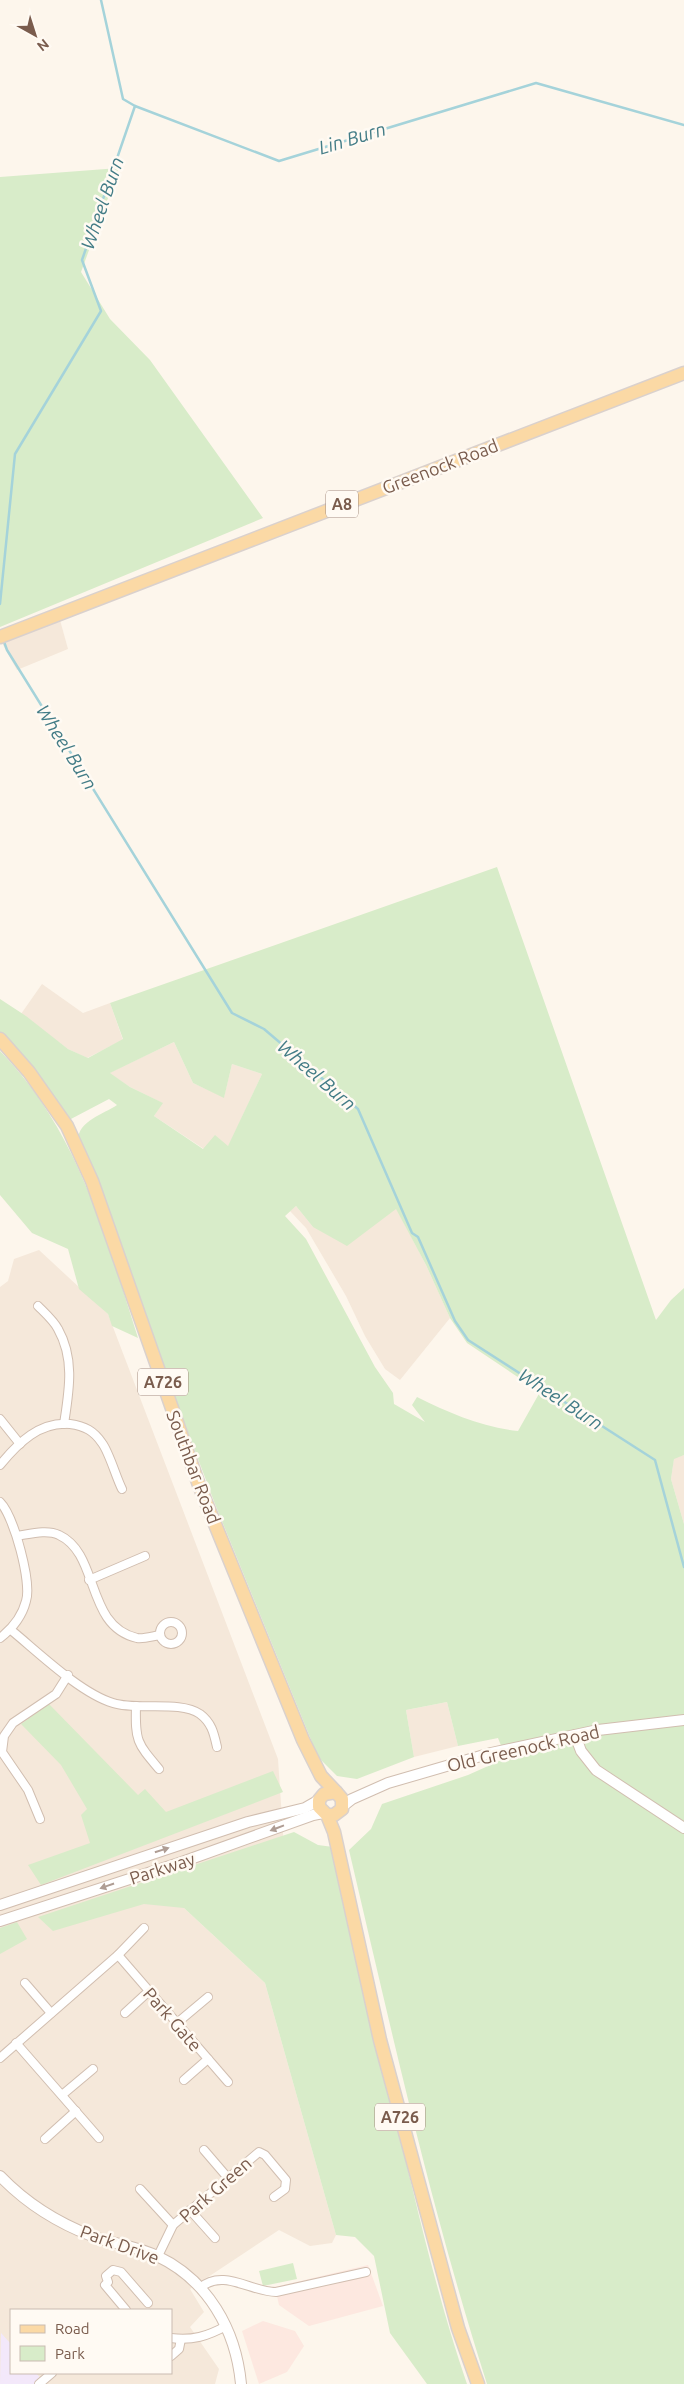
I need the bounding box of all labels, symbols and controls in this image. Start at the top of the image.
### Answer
north arrow [10,10,60,60]
text: N [34,36,52,55]
water label: Lin Burn [316,117,388,159]
water label: Wheel Burn [76,154,128,252]
street label: Greenock Road [379,435,501,497]
road number: A8 [326,490,358,518]
water label: Wheel Burn [32,700,102,794]
water label: Wheel Burn [273,1035,361,1115]
water label: Wheel Burn [515,1364,607,1434]
road number: A726 [138,1368,188,1395]
street label: Southbar Road [163,1407,225,1527]
street label: Old Greenock Road [445,1721,601,1775]
one-way arrow [269,1824,284,1832]
one-way arrow [155,1846,170,1854]
street label: Parkway [127,1848,198,1888]
one-way arrow [99,1882,114,1890]
street label: Park Gate [140,1983,206,2055]
road number: A726 [375,2104,425,2130]
street label: Park Green [175,2152,255,2226]
street label: Park Drive [78,2221,162,2267]
legend [10,2309,172,2374]
text: Road [55,2320,90,2337]
text: Park [55,2345,85,2362]

